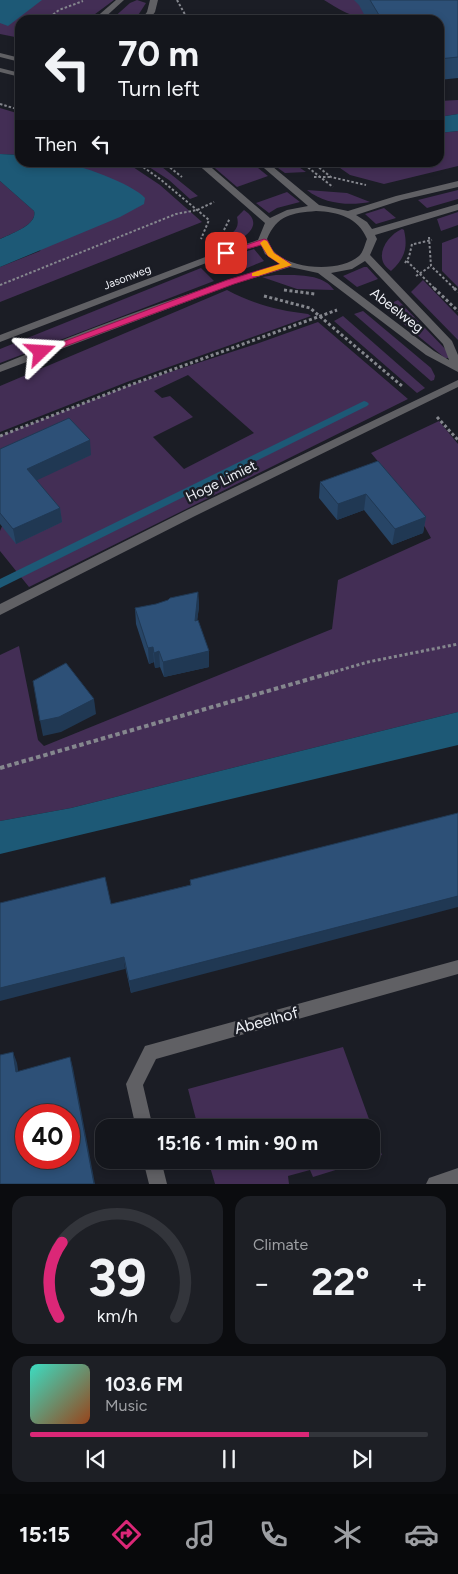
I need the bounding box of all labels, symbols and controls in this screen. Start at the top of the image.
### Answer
text: 70 m [118,33,199,75]
icon: left [35,35,100,100]
text: Turn left [118,75,200,102]
icon: left [87,130,115,158]
text: Then [35,133,77,156]
pin [205,232,247,274]
icon: arrive [212,239,240,267]
street label: Jasonweg [102,262,153,292]
street label: Abeelweg [367,284,427,336]
position arrow [14,325,66,377]
street label: Hoge Limiet [183,457,259,506]
street label: Abeelhof [232,1003,300,1038]
speed limit sign: 40 [15,1104,80,1169]
text: 15:16 · 1 min · 90 m [157,1132,318,1155]
text: Climate [253,1235,308,1254]
text: 39 [88,1247,147,1309]
text: 22° [311,1259,370,1305]
text: − [253,1266,270,1300]
text: + [411,1266,428,1300]
text: km/h [97,1305,138,1326]
text: 103.6 FM [105,1373,183,1396]
text: Music [105,1396,147,1415]
icon: previous [82,1445,110,1473]
icon: pause [215,1445,243,1473]
icon: next [348,1445,376,1473]
icon: directions [109,1517,144,1552]
icon: music [183,1517,218,1552]
icon: phone [256,1517,291,1552]
icon: climate [330,1517,365,1552]
icon: car [404,1517,439,1552]
text: 15:15 [19,1521,70,1548]

